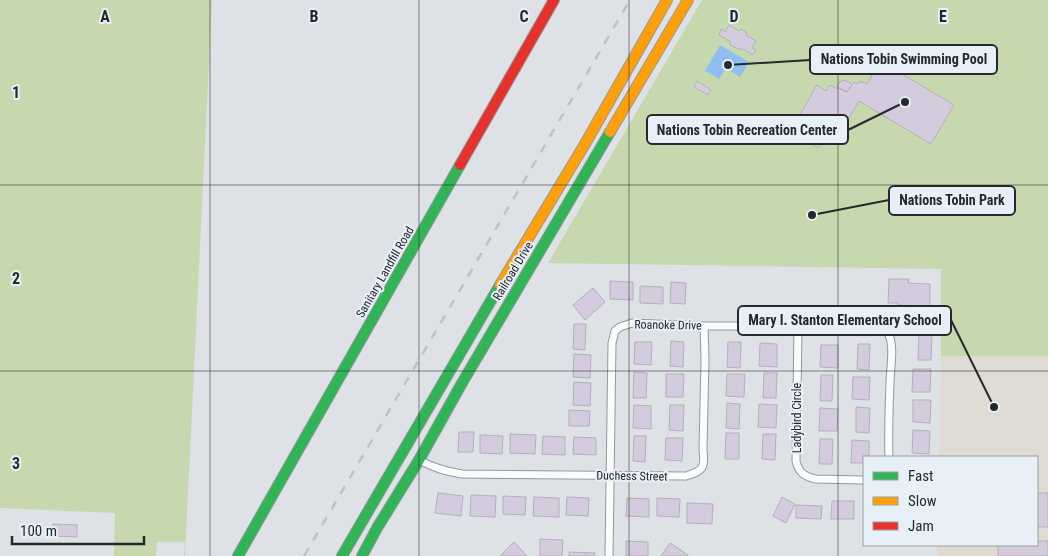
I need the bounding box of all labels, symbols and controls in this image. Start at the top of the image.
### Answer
text: A [100,7,110,26]
text: B [310,7,319,26]
text: C [519,7,529,26]
text: D [729,7,739,26]
text: E [939,7,947,26]
callout: Nations Tobin Swimming Pool [810,45,997,74]
text: Nations Tobin Swimming Pool [821,51,987,67]
text: 1 [12,83,20,102]
callout: Nations Tobin Recreation Center [647,115,848,144]
text: Nations Tobin Recreation Center [657,122,838,138]
callout: Nations Tobin Park [889,186,1015,215]
text: Nations Tobin Park [899,192,1005,208]
street label: Sanitary Landfill Road [353,224,417,320]
street label: Railroad Drive [490,239,536,303]
text: 2 [12,269,20,288]
callout: Mary I. Stanton Elementary School [738,306,951,335]
text: Mary I. Stanton Elementary School [748,312,942,328]
street label: Roanoke Drive [634,317,702,333]
street label: Ladybird Circle [790,382,804,453]
text: 3 [12,454,20,473]
legend [863,456,1038,546]
text: Fast [908,467,933,485]
street label: Duchess Street [596,468,668,484]
text: Slow [908,492,937,510]
scale bar [12,514,145,546]
text: Jam [908,517,934,535]
text: 100 m [20,522,57,540]

